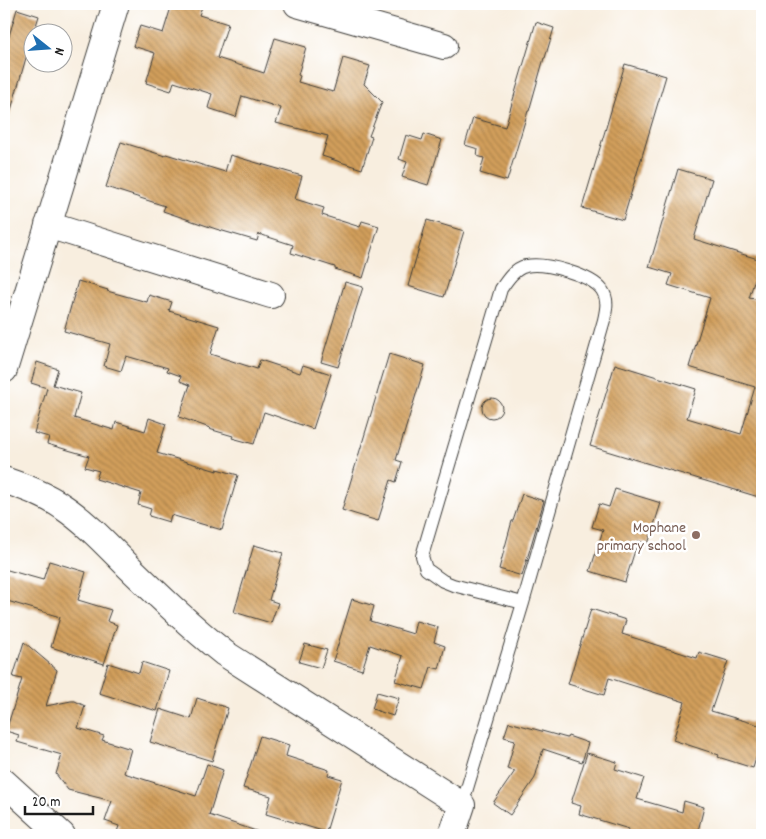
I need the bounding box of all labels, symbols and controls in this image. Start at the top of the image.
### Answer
north arrow [22,22,72,72]
text: N [48,45,69,58]
place label: Mophane primary school [597,517,686,558]
marker: Mophane primary school [690,529,702,541]
scale bar [25,784,92,816]
text: 20 m [32,792,60,814]

